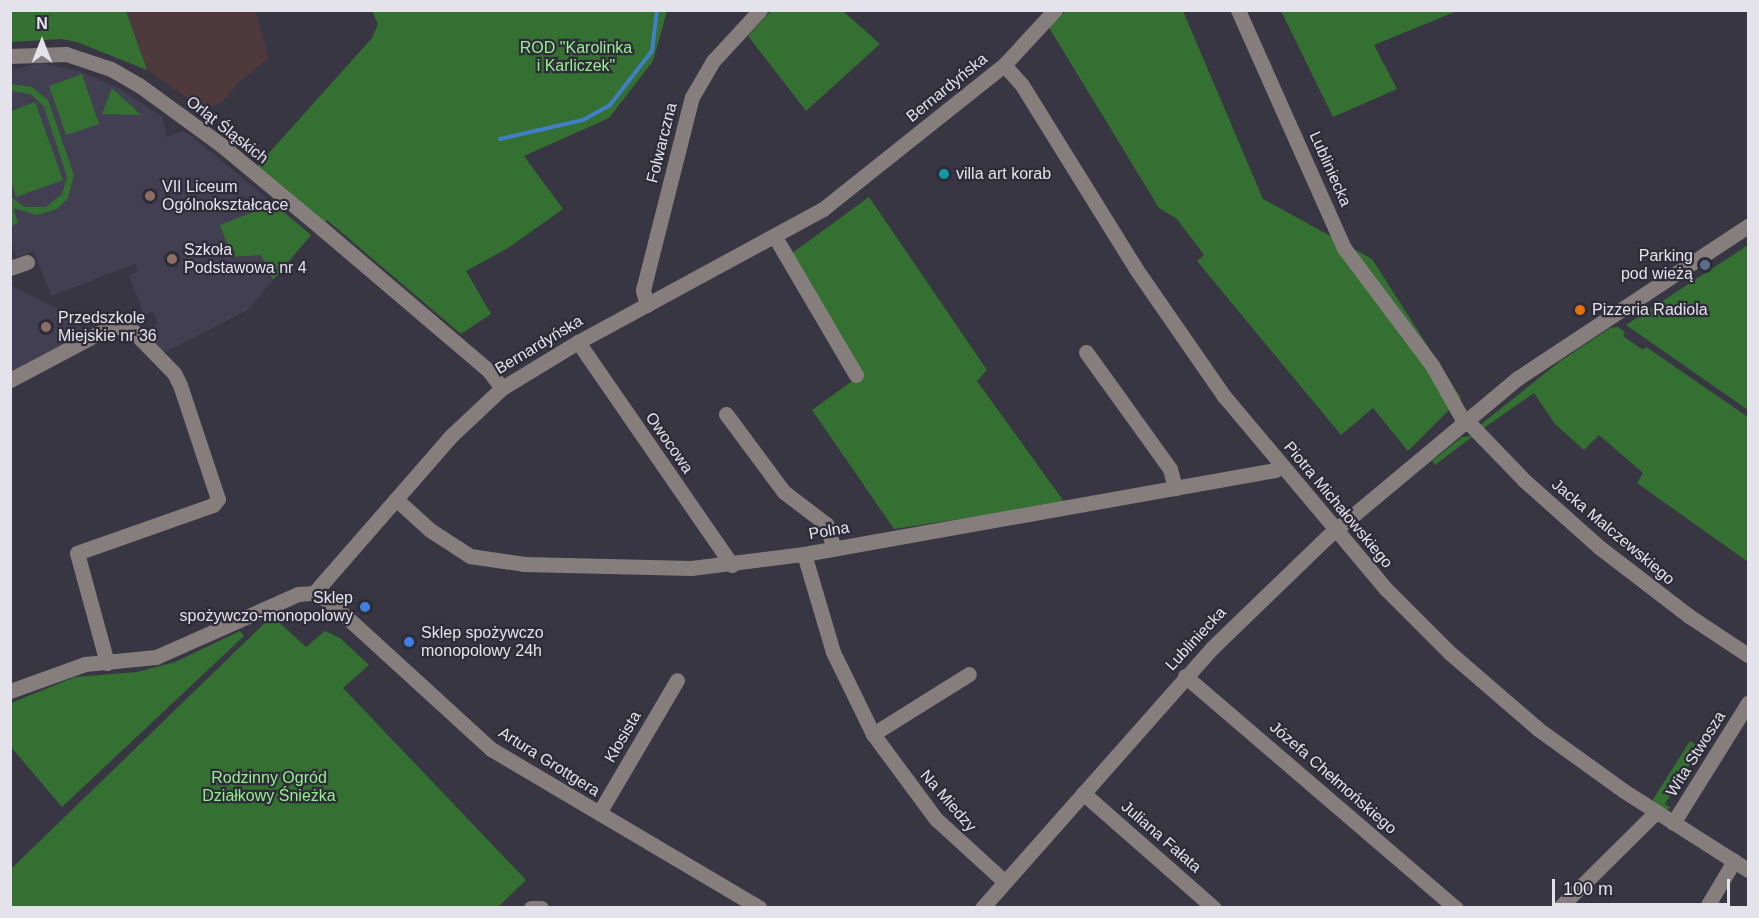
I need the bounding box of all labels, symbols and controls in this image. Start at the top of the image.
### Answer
north arrow [12,12,72,72]
text: N [36,15,48,32]
park label: ROD "Karolinka i Karliczek" [520,38,632,76]
street label: Bernardyńska [903,49,991,127]
street label: Orląt Śląskich [182,92,272,168]
street label: Folwarczna [643,101,681,185]
street label: Lubliniecka [1305,129,1355,209]
place label: villa art korab [956,164,1051,184]
marker: villa art korab [937,167,951,181]
place label: VII Liceum Ogólnokształcące [162,177,288,215]
marker: VII Liceum Ogólnokształcące [143,189,157,203]
place label: Szkoła Podstawowa nr 4 [184,240,307,278]
place label: Parking pod wieżą [1621,246,1693,284]
marker: Szkoła Podstawowa nr 4 [165,252,179,266]
marker: Parking pod wieżą [1698,258,1712,272]
place label: Pizzeria Radiola [1592,300,1708,320]
marker: Pizzeria Radiola [1573,303,1587,317]
place label: Przedszkole Miejskie nr 36 [58,308,157,346]
street label: Bernardyńska [492,311,586,379]
marker: Przedszkole Miejskie nr 36 [39,320,53,334]
street label: Owocowa [641,409,697,477]
street label: Piotra Michałowskiego [1279,438,1397,572]
street label: Jacka Malczewskiego [1548,475,1678,589]
street label: Polna [807,518,851,544]
place label: Sklep spożywczo-monopolowy [180,588,353,626]
marker: Sklep spożywczo-monopolowy [358,600,372,614]
street label: Lubliniecka [1162,603,1230,675]
place label: Sklep spożywczo monopolowy 24h [421,623,544,661]
marker: Sklep spożywczo monopolowy 24h [402,635,416,649]
street label: Kłosista [601,708,645,766]
street label: Wita Stwosza [1662,708,1730,800]
street label: Józefa Chełmońskiego [1266,718,1400,838]
street label: Artura Grottgera [495,723,603,801]
street label: Na Miedzy [916,766,980,836]
park label: Rodzinny Ogród Działkowy Śnieżka [202,768,336,806]
street label: Juliana Fałata [1117,797,1205,877]
scale bar [1555,867,1734,905]
text: 100 m [1563,879,1613,899]

